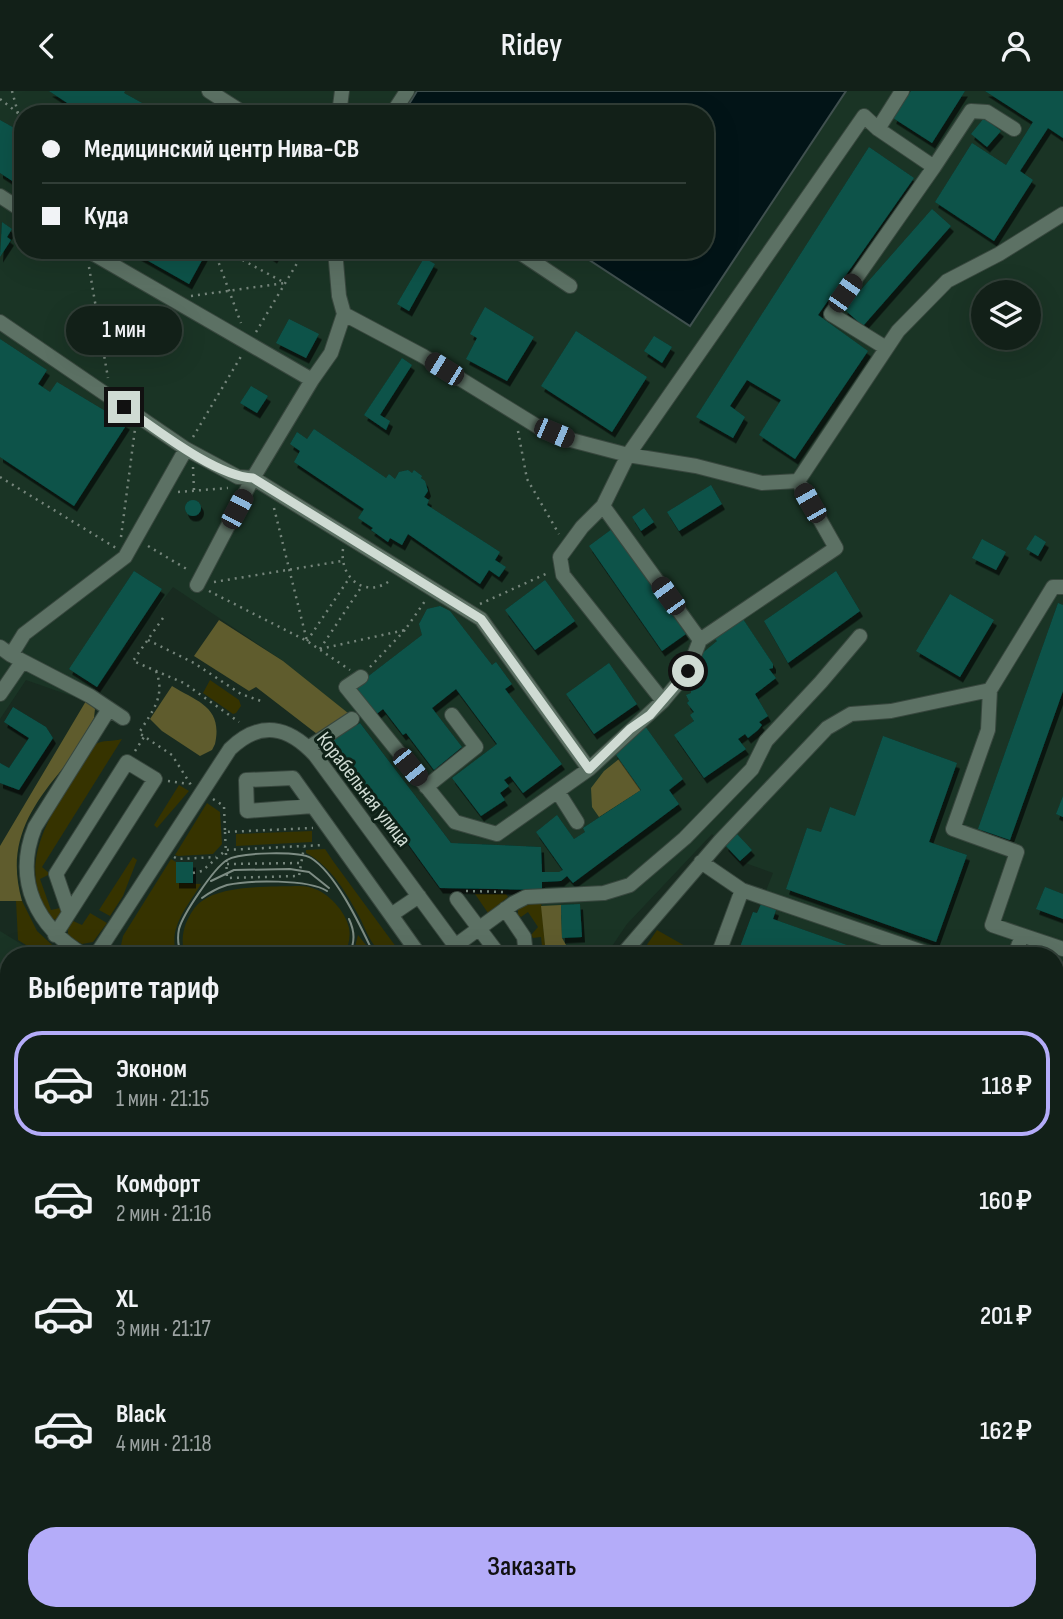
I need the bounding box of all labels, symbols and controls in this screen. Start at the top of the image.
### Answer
text: Ridey [501,26,562,65]
icon: back [28,27,66,65]
icon: person [997,27,1035,65]
text: Медицинский центр Нива-СВ [84,134,359,165]
text: Куда [84,201,129,232]
car [825,270,866,316]
map controls [971,280,1041,350]
button: layers [971,280,1041,350]
callout: 1 мин [66,306,182,355]
text: 1 мин [102,316,146,344]
car [421,349,468,389]
route end [108,391,140,423]
car [531,415,578,451]
car [791,480,830,526]
car [218,486,257,532]
car [648,573,689,619]
route start [672,655,704,687]
street label: Корабельная улица [311,727,416,851]
car [389,744,432,790]
text: Выберите тариф [28,969,219,1008]
icon: car [32,1052,95,1115]
text: Эконом [116,1054,187,1085]
text: 118 ₽ [981,1071,1032,1102]
text: 1 мин · 21:15 [116,1085,209,1113]
icon: car [32,1167,95,1230]
text: Комфорт [116,1169,200,1200]
text: 160 ₽ [979,1186,1032,1217]
text: 2 мин · 21:16 [116,1200,212,1228]
icon: car [32,1282,95,1345]
text: XL [116,1284,138,1315]
text: 201 ₽ [980,1301,1032,1332]
text: 3 мин · 21:17 [116,1315,211,1343]
icon: car [32,1397,95,1460]
text: Black [116,1399,166,1430]
text: 162 ₽ [980,1416,1032,1447]
text: 4 мин · 21:18 [116,1430,212,1458]
button: Заказать [28,1527,1036,1607]

